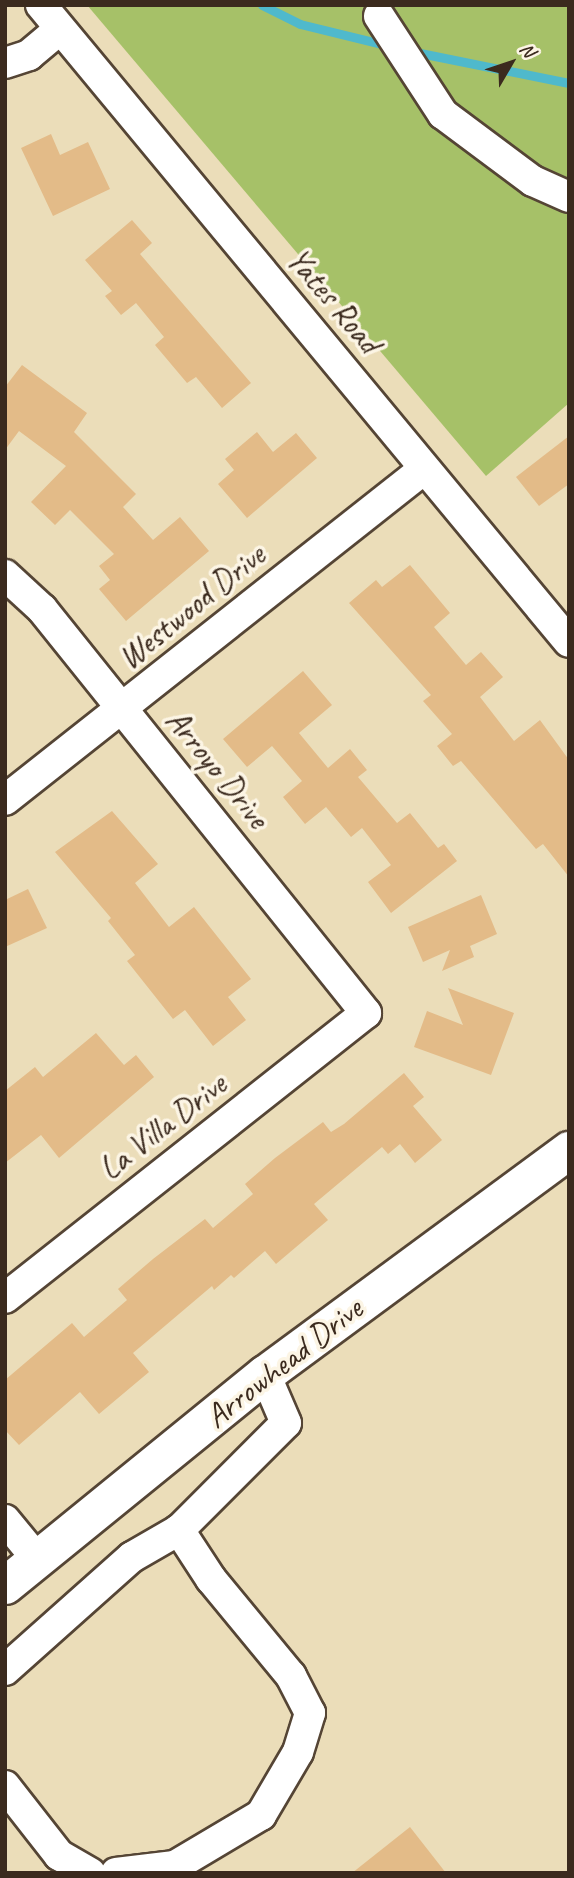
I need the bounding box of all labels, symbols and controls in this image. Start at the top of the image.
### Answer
north arrow [476,28,546,98]
text: N [514,38,540,62]
street label: Yates Road [278,240,388,362]
street label: Westwood Drive [111,536,273,678]
street label: Arroyo Drive [157,701,277,837]
street label: La Villa Drive [92,1065,234,1189]
street label: Arrowhead Drive [198,1289,370,1437]

